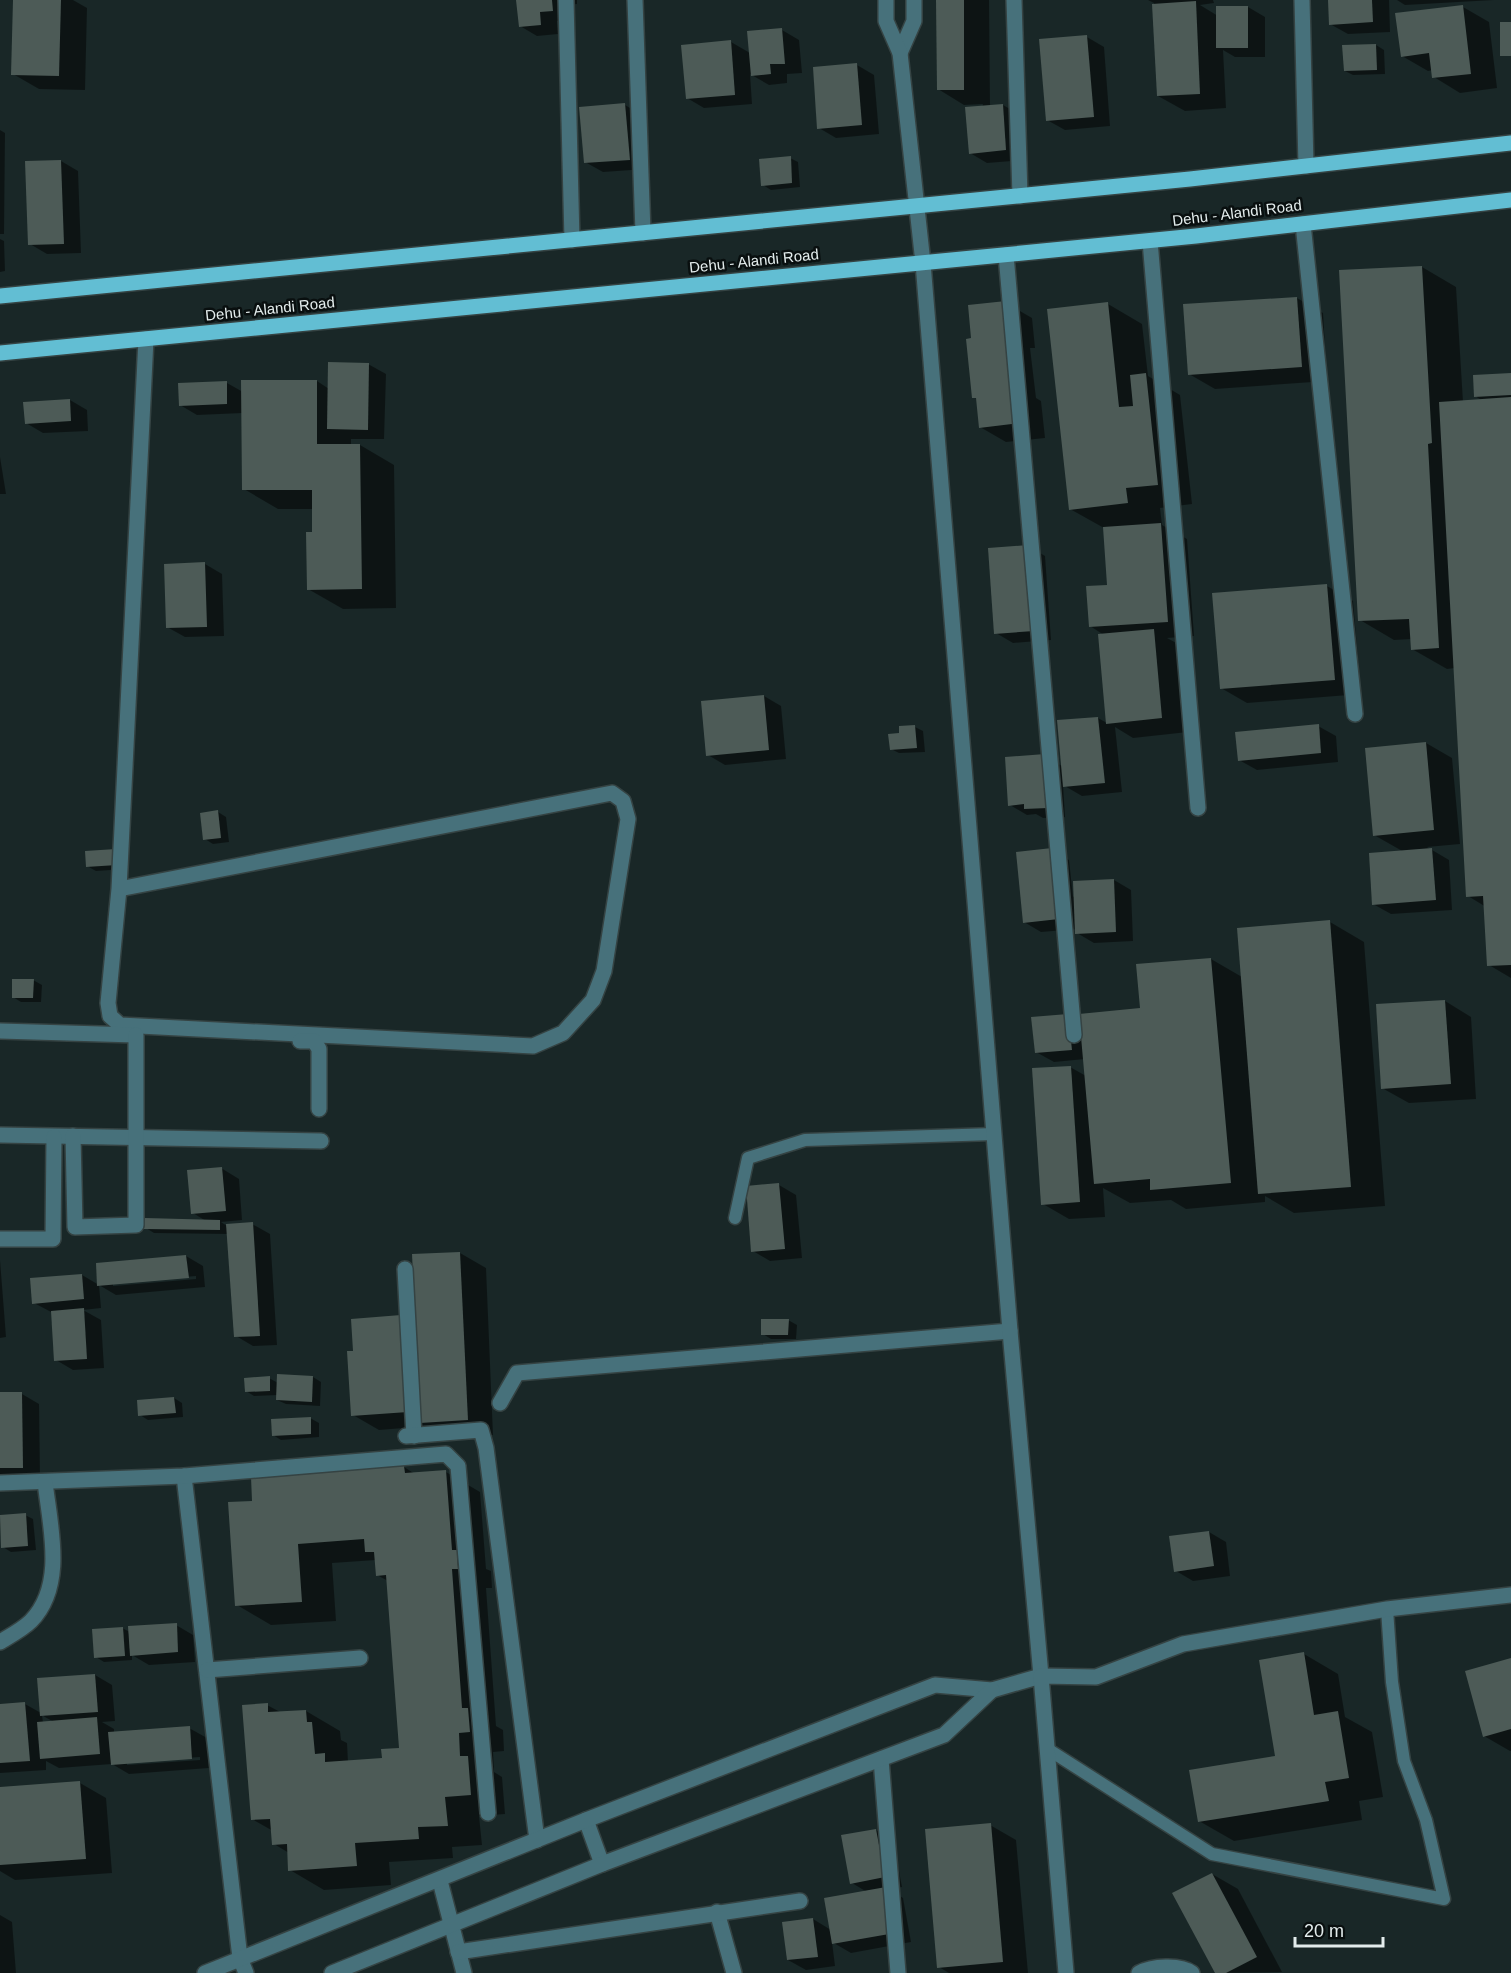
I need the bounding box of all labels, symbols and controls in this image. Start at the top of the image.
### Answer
street label: Dehu - Alandi Road [1171,196,1303,229]
street label: Dehu - Alandi Road [688,245,820,276]
street label: Dehu - Alandi Road [204,293,336,324]
scale bar [1295,1910,1384,1948]
text: 20 m [1304,1921,1344,1941]

